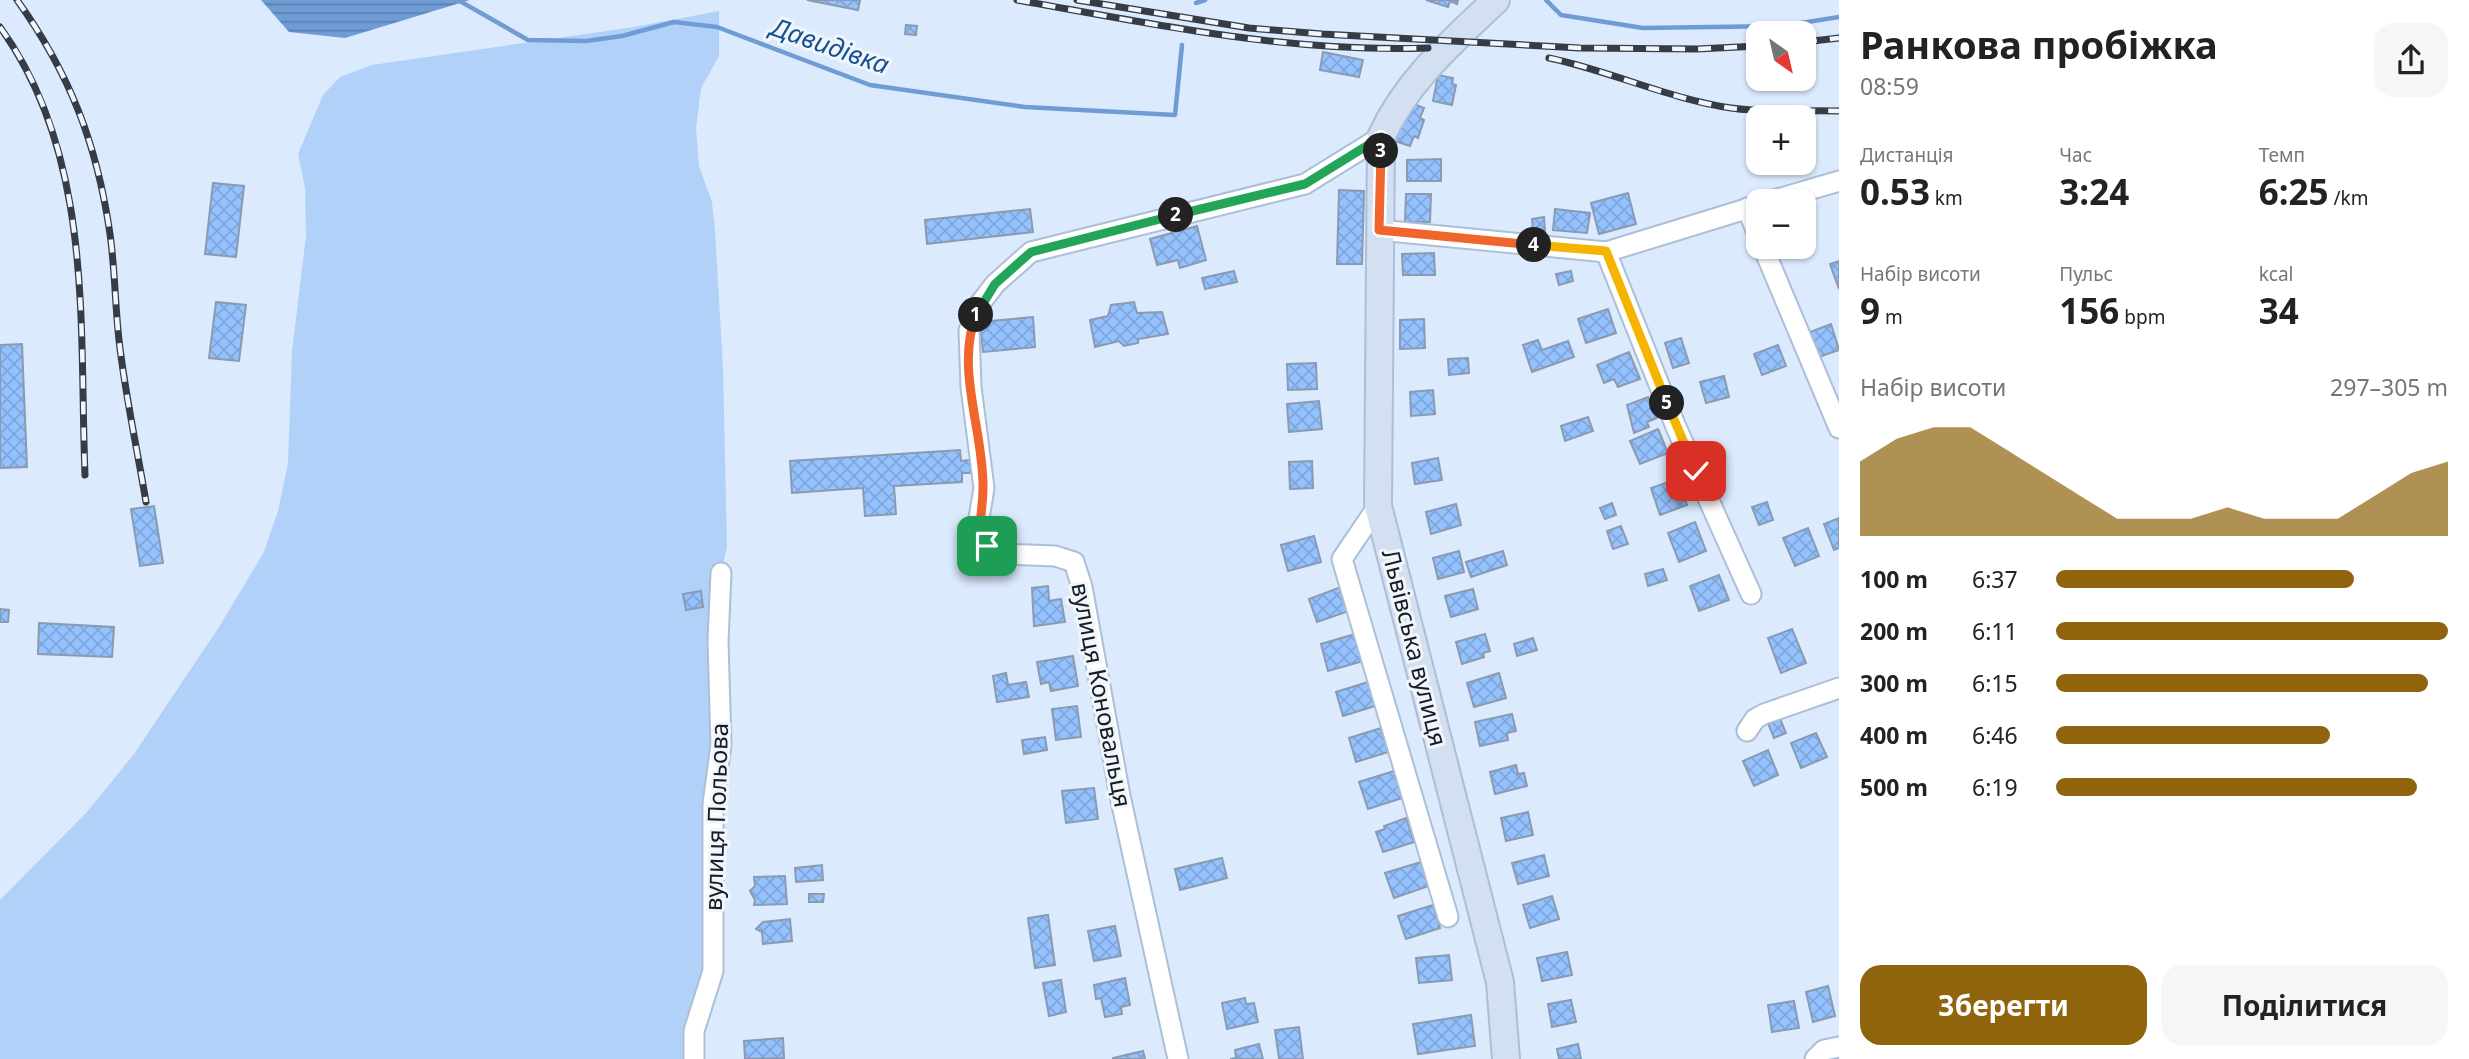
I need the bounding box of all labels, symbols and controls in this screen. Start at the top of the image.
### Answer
water label: Давидівка [764,7,895,82]
text: Ранкова пробіжка [1860,18,2218,70]
north arrow [1746,21,1816,91]
map controls [1746,21,1816,259]
button: share [2374,23,2448,97]
text: 08:59 [1860,70,1919,102]
button: + [1746,105,1816,175]
pin: 3 [1364,134,1398,168]
text: 3 [1375,137,1386,163]
text: Дистанція [1860,142,1954,168]
text: Час [2059,142,2092,168]
text: Темп [2259,142,2305,168]
text: 0.53 [1860,168,1930,215]
text: 3:24 [2059,168,2129,215]
text: 6:25 [2259,168,2329,215]
text: km [1930,185,1963,211]
text: /km [2329,185,2368,211]
button: − [1746,189,1816,259]
pin: 2 [1158,198,1194,232]
text: 2 [1170,201,1181,227]
pin: 4 [1516,228,1552,262]
text: 4 [1528,231,1539,257]
text: Набір висоти [1860,261,1981,287]
text: Пульс [2059,261,2113,287]
text: kcal [2259,261,2293,287]
text: 9 [1860,287,1880,334]
text: 156 [2059,287,2119,334]
text: 34 [2259,287,2299,334]
pin: 1 [958,298,993,332]
text: 1 [970,301,981,327]
text: m [1880,304,1903,330]
text: bpm [2119,304,2165,330]
text: Набір висоти [1860,371,2006,403]
text: 297–305 m [2330,371,2448,403]
pin: 5 [1650,386,1684,420]
text: 5 [1661,389,1672,415]
pin [1666,441,1726,501]
icon: check [1677,452,1715,490]
pin [957,516,1017,576]
icon: arrive [968,527,1006,565]
street label: Львівська вулиця [1375,546,1456,749]
text: 100 m [1860,563,1928,595]
text: 6:37 [1972,563,2018,595]
street label: вулиця Коновальця [1064,579,1140,810]
text: 200 m [1860,615,1928,647]
text: 6:11 [1972,615,2018,647]
text: 300 m [1860,667,1928,699]
text: 6:15 [1972,667,2018,699]
text: 400 m [1860,719,1928,751]
text: 6:46 [1972,719,2018,751]
street label: вулиця Польова [696,722,735,912]
text: 500 m [1860,771,1928,803]
text: 6:19 [1972,771,2018,803]
button: Зберегти [1860,965,2147,1045]
button: Поділитися [2161,965,2448,1045]

